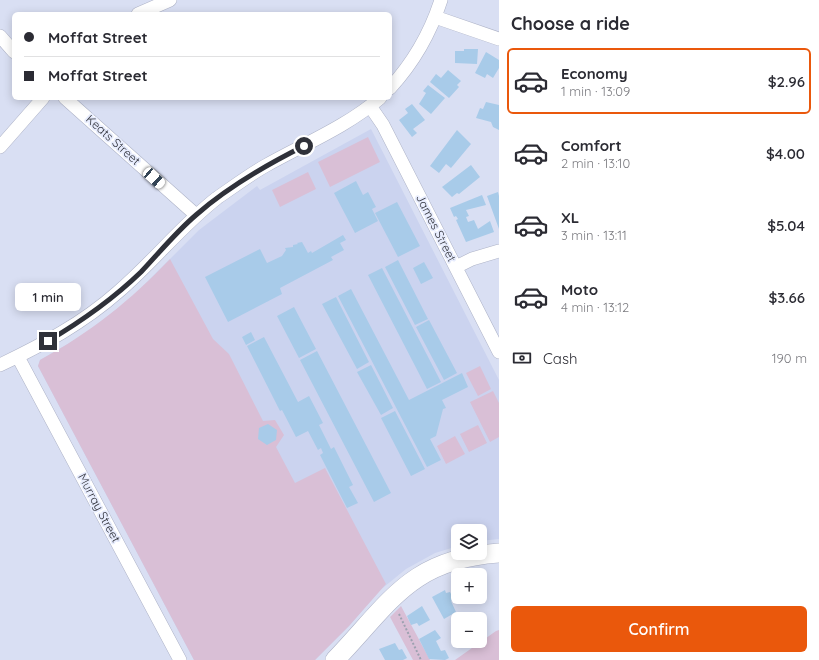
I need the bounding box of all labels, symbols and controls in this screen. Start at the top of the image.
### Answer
text: Choose a ride [511,12,630,35]
text: Moffat Street [48,28,148,47]
icon: car [513,63,549,99]
text: Economy [561,64,628,83]
text: Moffat Street [48,66,148,85]
text: $2.96 [768,72,805,91]
text: 1 min · 13:09 [561,83,630,99]
street label: Keats Street [83,111,144,168]
icon: car [513,135,549,171]
text: Comfort [561,136,622,155]
route start [295,137,313,155]
text: $4.00 [766,144,805,163]
text: 2 min · 13:10 [561,155,630,171]
car [141,166,167,190]
street label: James Street [413,192,460,264]
icon: car [513,207,549,243]
text: XL [561,208,579,227]
text: $5.04 [767,216,805,235]
text: 3 min · 13:11 [561,227,627,243]
icon: car [513,279,549,315]
text: Moto [561,280,598,299]
callout: 1 min [15,283,81,311]
text: $3.66 [768,288,805,307]
text: 1 min [32,289,64,305]
text: 4 min · 13:12 [561,299,629,315]
route end [39,332,57,350]
icon: cash [511,347,533,369]
text: Cash [543,349,577,368]
text: 190 m [772,350,807,366]
street label: Murray Street [75,471,124,545]
map controls [451,524,487,648]
button: layers [451,524,487,560]
button: + [451,568,487,604]
button: Confirm [511,606,807,652]
button: − [451,612,487,648]

